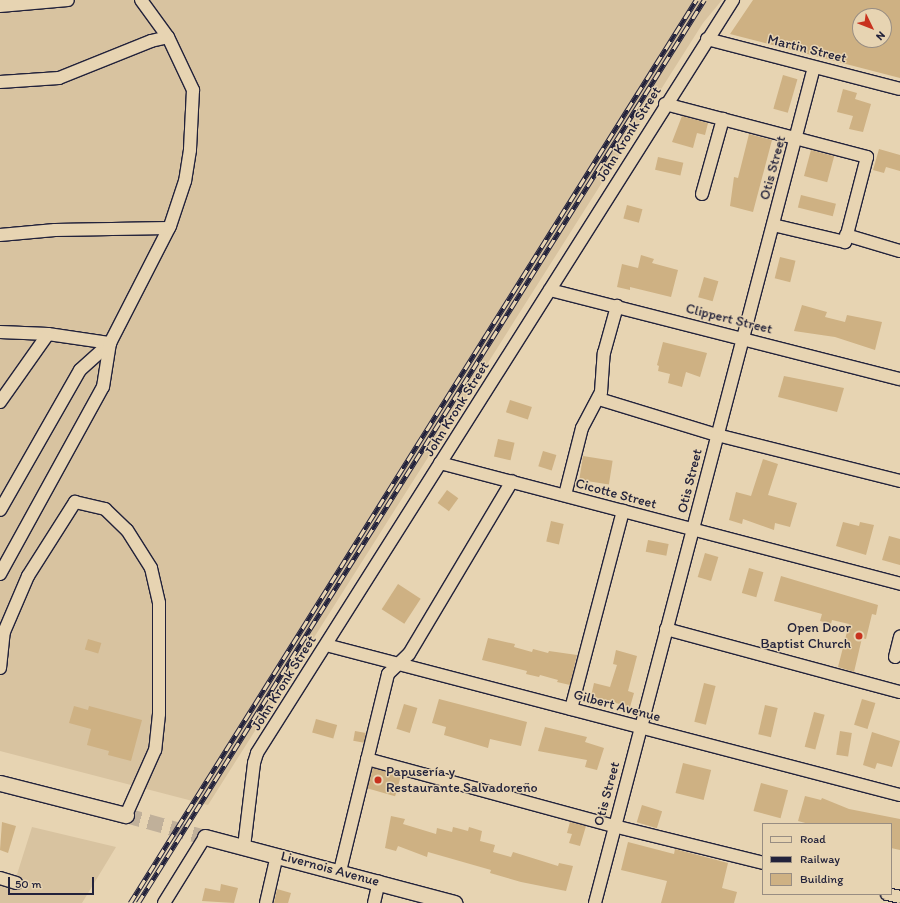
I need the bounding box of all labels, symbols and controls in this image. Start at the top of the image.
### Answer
north arrow [852,8,892,48]
text: N [873,29,888,43]
street label: Martin Street [766,31,848,67]
street label: John Kronk Street [593,84,665,184]
street label: Otis Street [756,134,790,202]
street label: Clippert Street [684,300,774,338]
street label: John Kronk Street [421,359,493,459]
street label: Otis Street [674,447,706,515]
street label: Cicotte Street [574,475,658,513]
place label: Open Door Baptist Church [760,620,851,652]
marker: Open Door Baptist Church [854,631,864,641]
street label: John Kronk Street [248,633,320,733]
street label: Gilbert Avenue [572,686,662,726]
street label: Otis Street [590,760,624,828]
place label: Papusería y Restaurante Salvadoreño [386,764,537,796]
marker: Papusería y Restaurante Salvadoreño [373,775,383,785]
legend [762,823,892,895]
text: Road [800,832,826,846]
street label: Livernois Avenue [279,848,381,890]
text: Railway [800,852,840,866]
scale bar [10,869,96,895]
text: Building [800,872,843,886]
text: 50 m [15,877,41,891]

